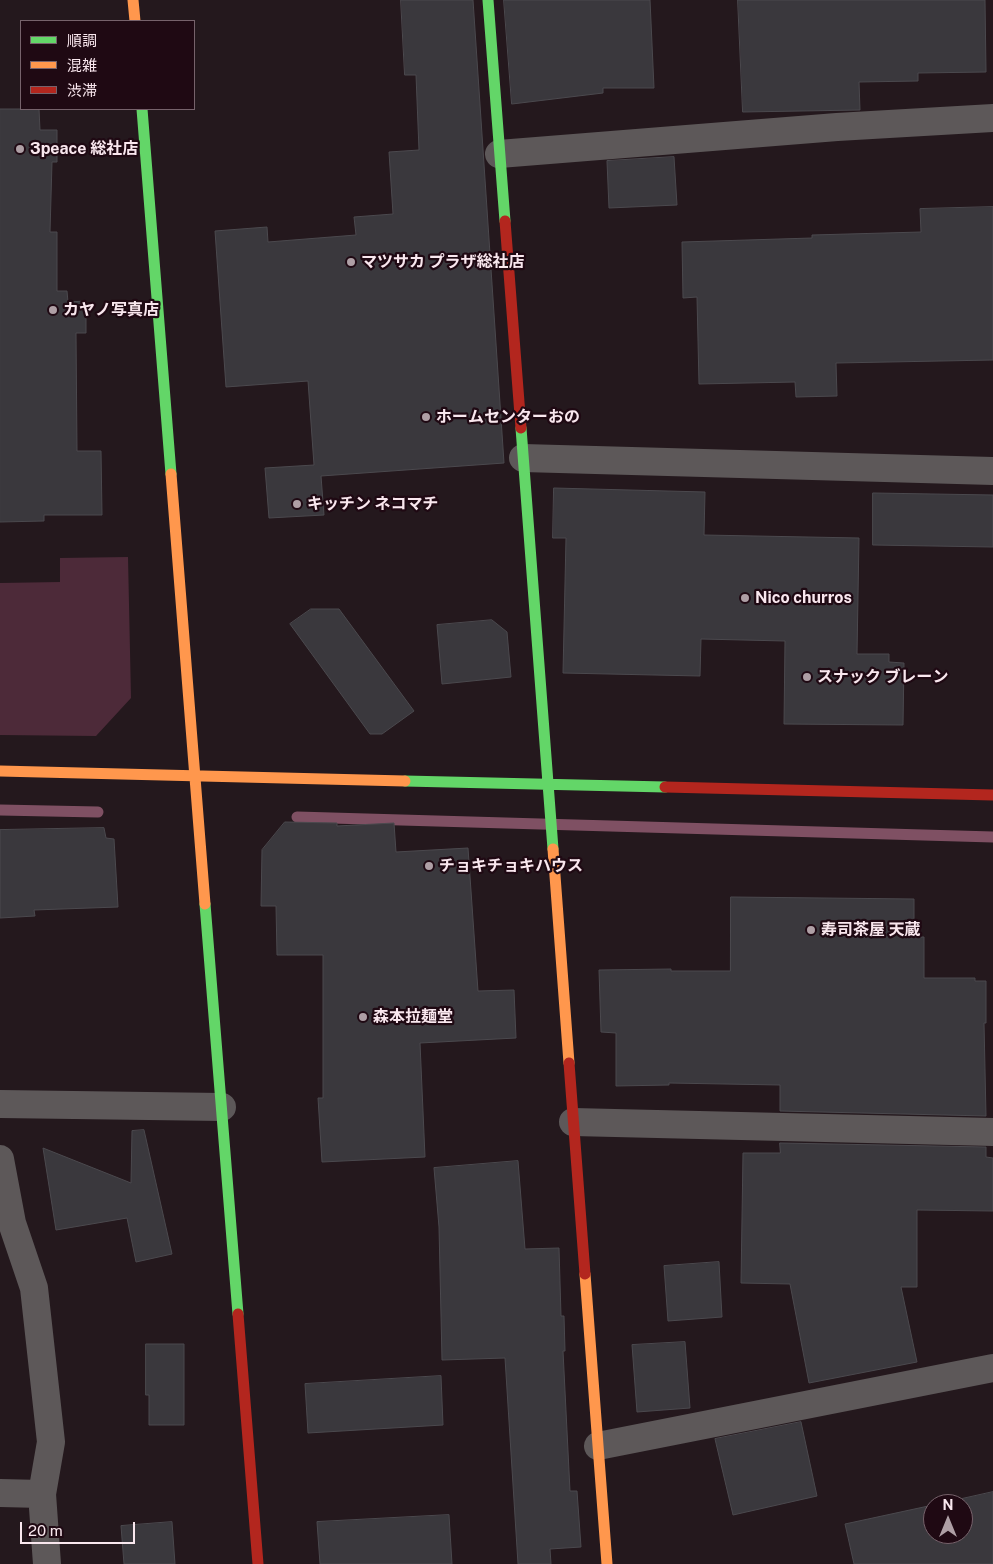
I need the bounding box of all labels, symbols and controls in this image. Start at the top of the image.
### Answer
legend [20,20,195,110]
text: 順調 [67,32,97,49]
text: 混雑 [67,57,97,74]
text: 渋滞 [67,82,97,99]
place label: 3peace 総社店 [30,139,138,159]
marker: 3peace 総社店 [14,143,26,155]
place label: マツサカ プラザ総社店 [361,252,525,272]
marker: マツサカ プラザ総社店 [345,256,357,268]
place label: カヤノ写真店 [63,300,159,320]
marker: カヤノ写真店 [47,304,59,316]
place label: ホームセンターおの [436,407,580,427]
marker: ホームセンターおの [420,411,432,423]
place label: キッチン ネコマチ [307,494,439,514]
marker: キッチン ネコマチ [291,498,303,510]
place label: Nico churros [755,588,852,608]
marker: Nico churros [739,592,751,604]
place label: スナック ブレーン [817,667,949,687]
marker: スナック ブレーン [801,671,813,683]
place label: チョキチョキハウス [439,856,583,876]
marker: チョキチョキハウス [423,860,435,872]
place label: 寿司茶屋 天蔵 [821,920,921,940]
marker: 寿司茶屋 天蔵 [805,924,817,936]
place label: 森本拉麺堂 [373,1007,453,1027]
marker: 森本拉麺堂 [357,1011,369,1023]
north arrow [923,1494,973,1544]
text: N [943,1497,953,1513]
scale bar [22,1512,138,1544]
text: 20 m [28,1522,63,1539]

